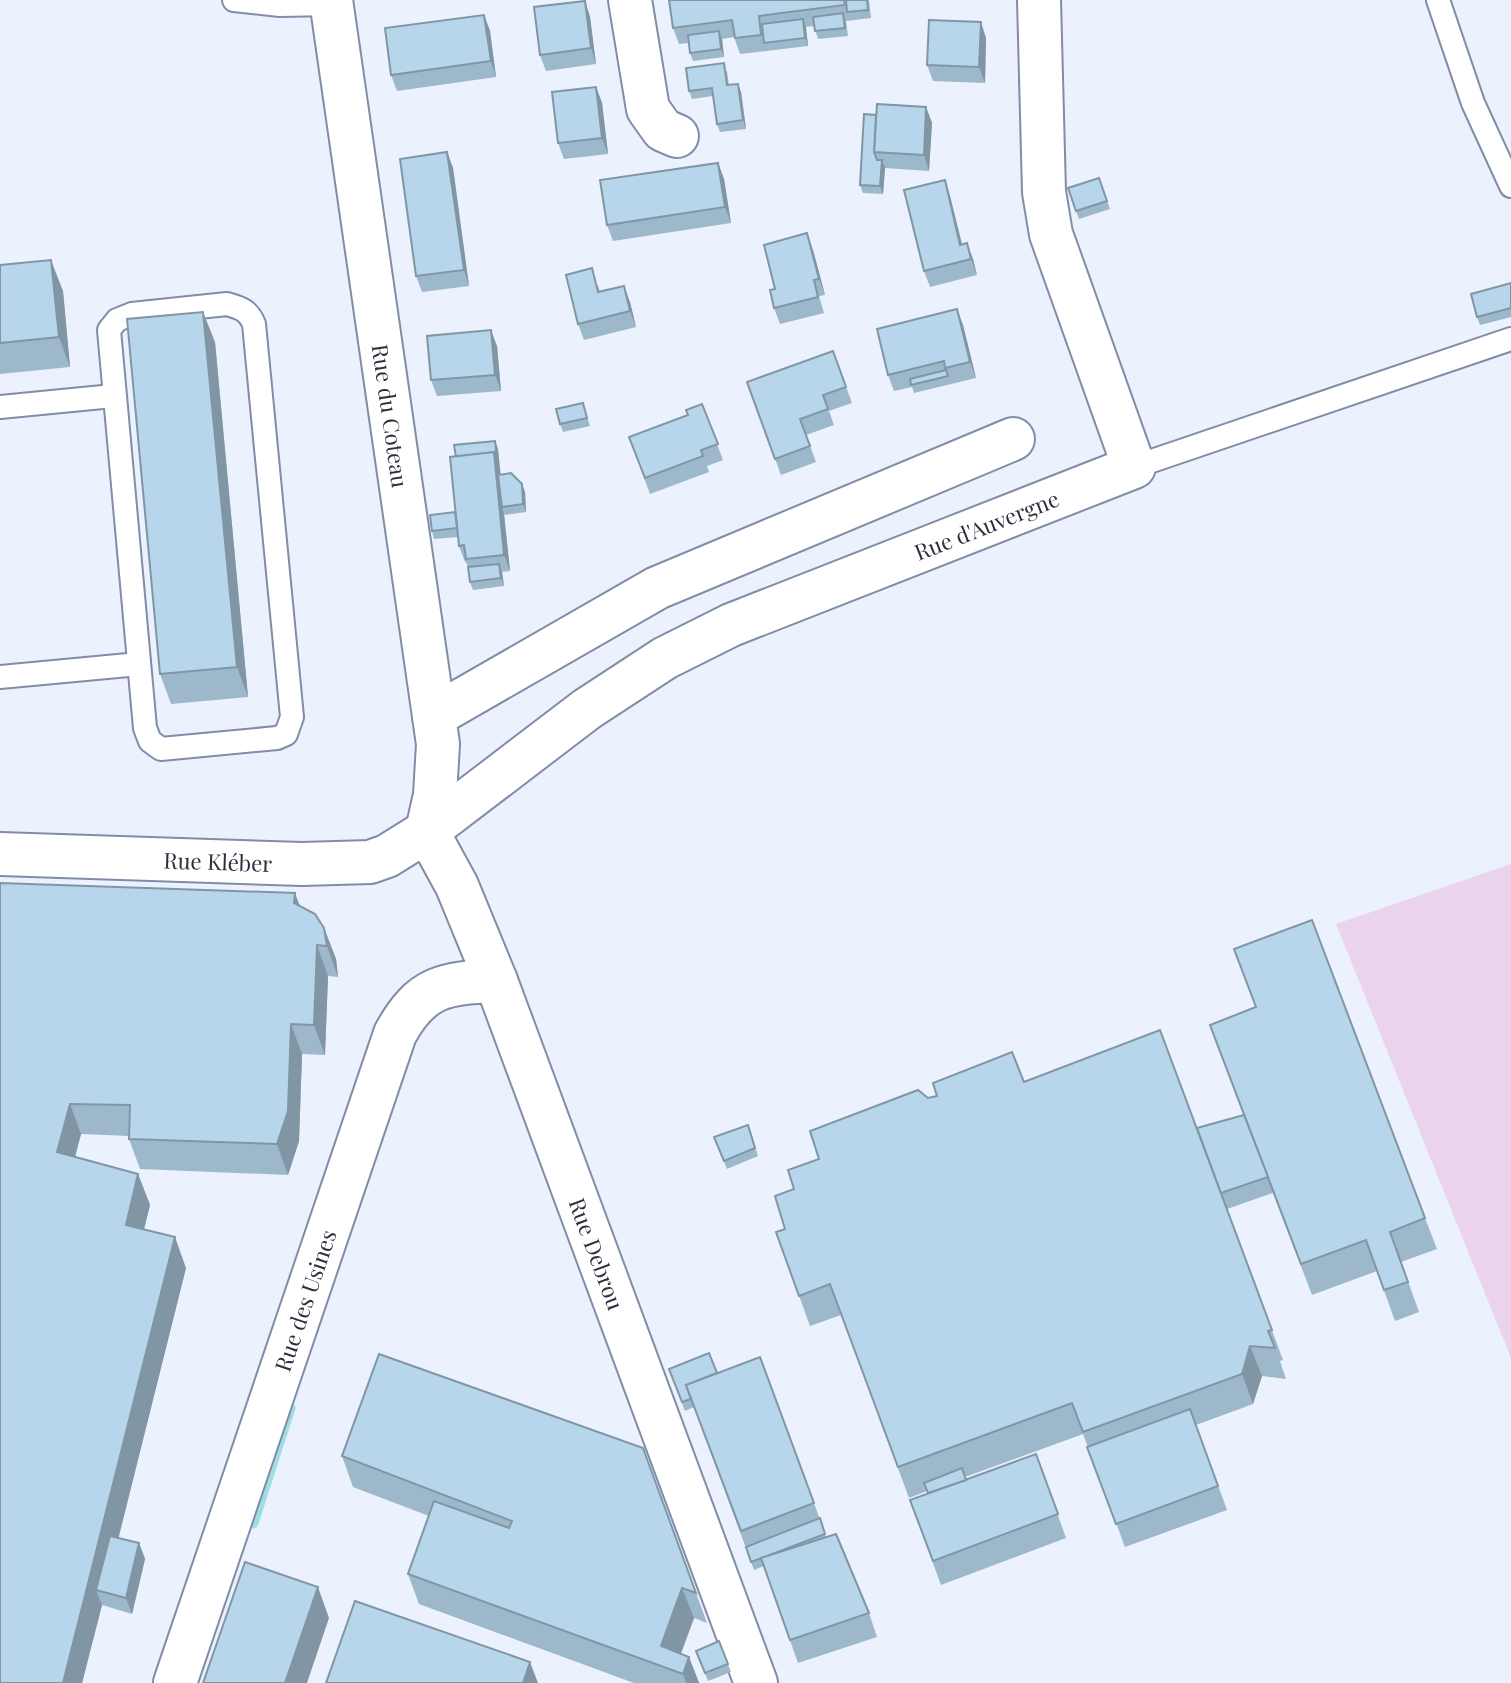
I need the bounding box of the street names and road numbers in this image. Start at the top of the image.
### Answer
street label: Rue du Coteau [366,342,416,490]
street label: Rue d'Auvergne [910,483,1063,567]
street label: Rue Kléber [163,844,273,878]
street label: Rue Debrou [563,1193,631,1314]
street label: Rue des Usines [267,1226,343,1375]

